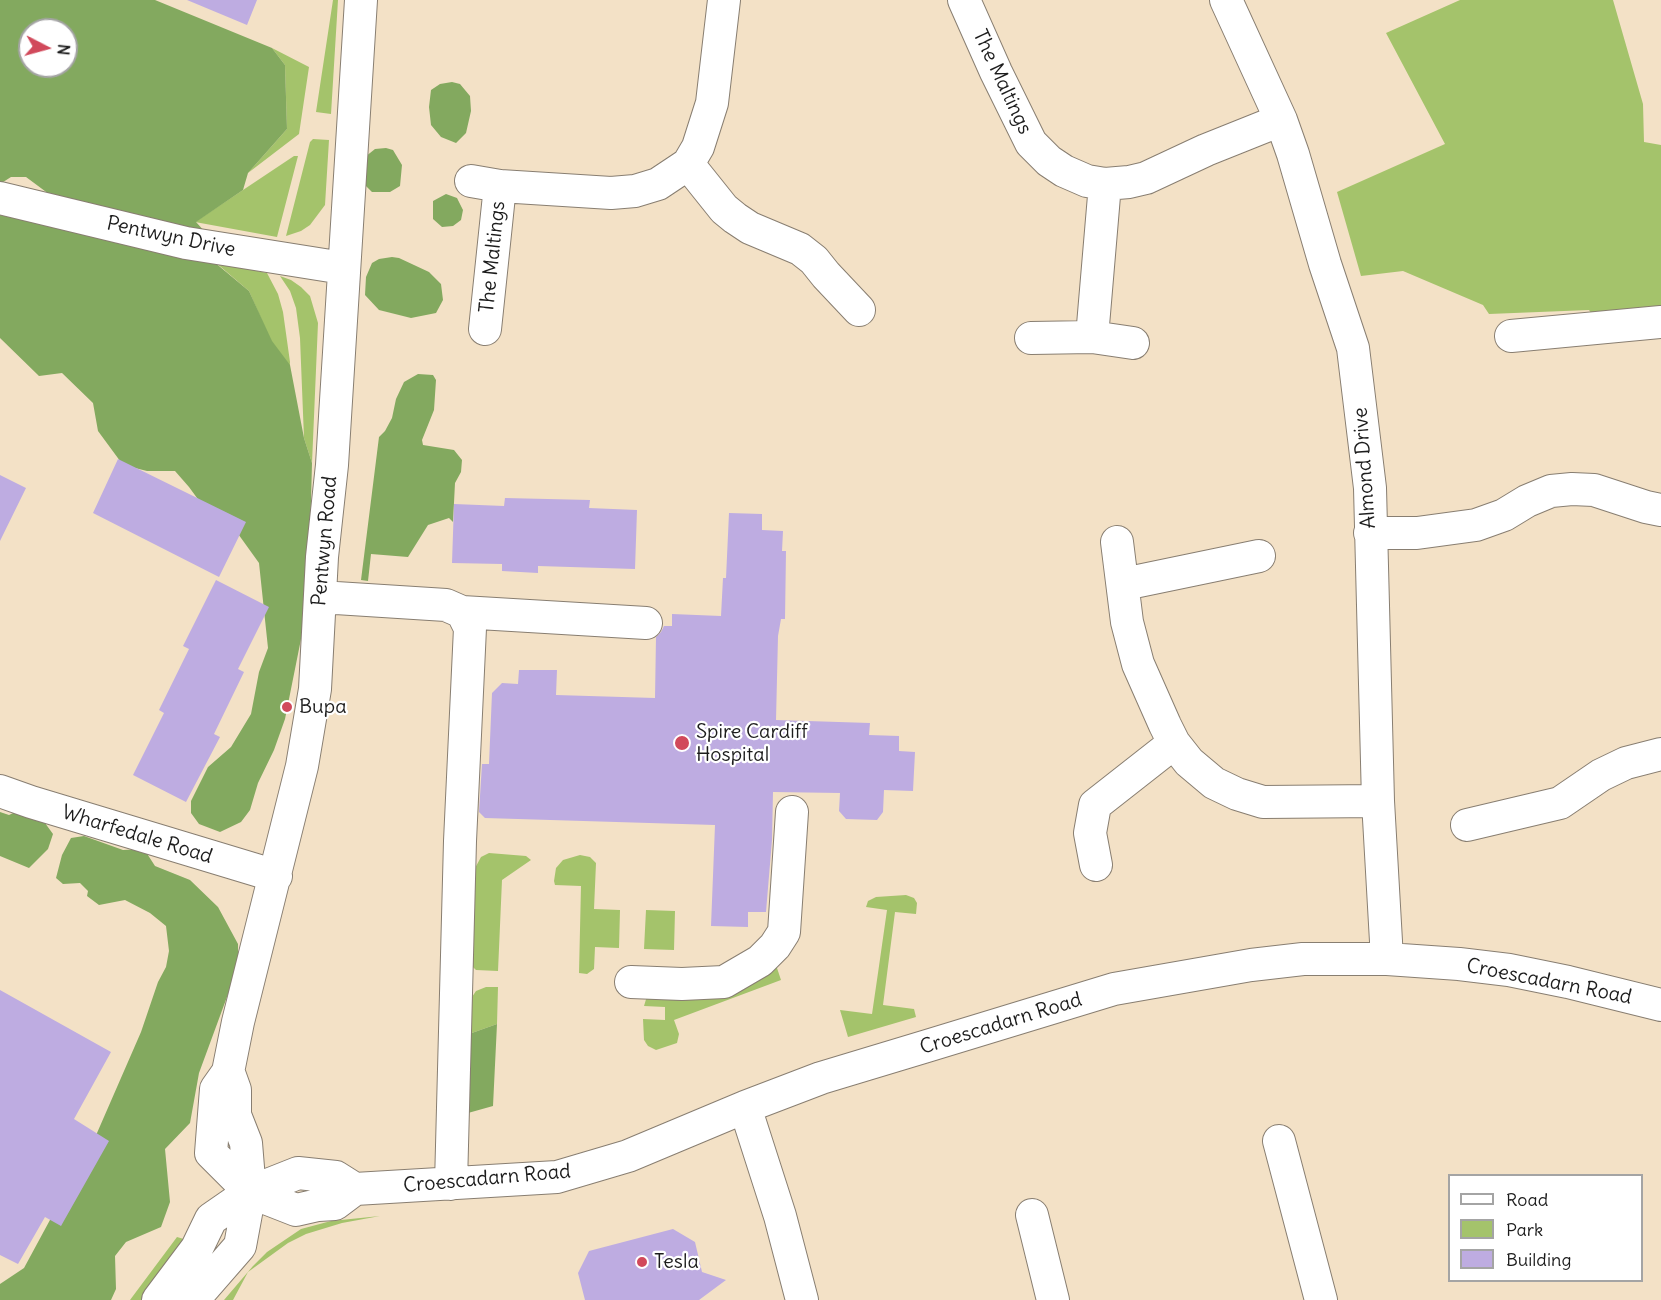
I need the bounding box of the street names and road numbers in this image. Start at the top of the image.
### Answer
street label: The Maltings [967,26,1037,138]
street label: The Maltings [475,200,511,314]
street label: Pentwyn Drive [104,212,238,262]
street label: Almond Drive [1349,407,1381,529]
street label: Pentwyn Road [307,475,343,607]
street label: Wharfedale Road [59,801,215,869]
street label: Croescadarn Road [1464,954,1634,1010]
street label: Croescadarn Road [917,988,1085,1060]
street label: Croescadarn Road [402,1160,572,1198]

